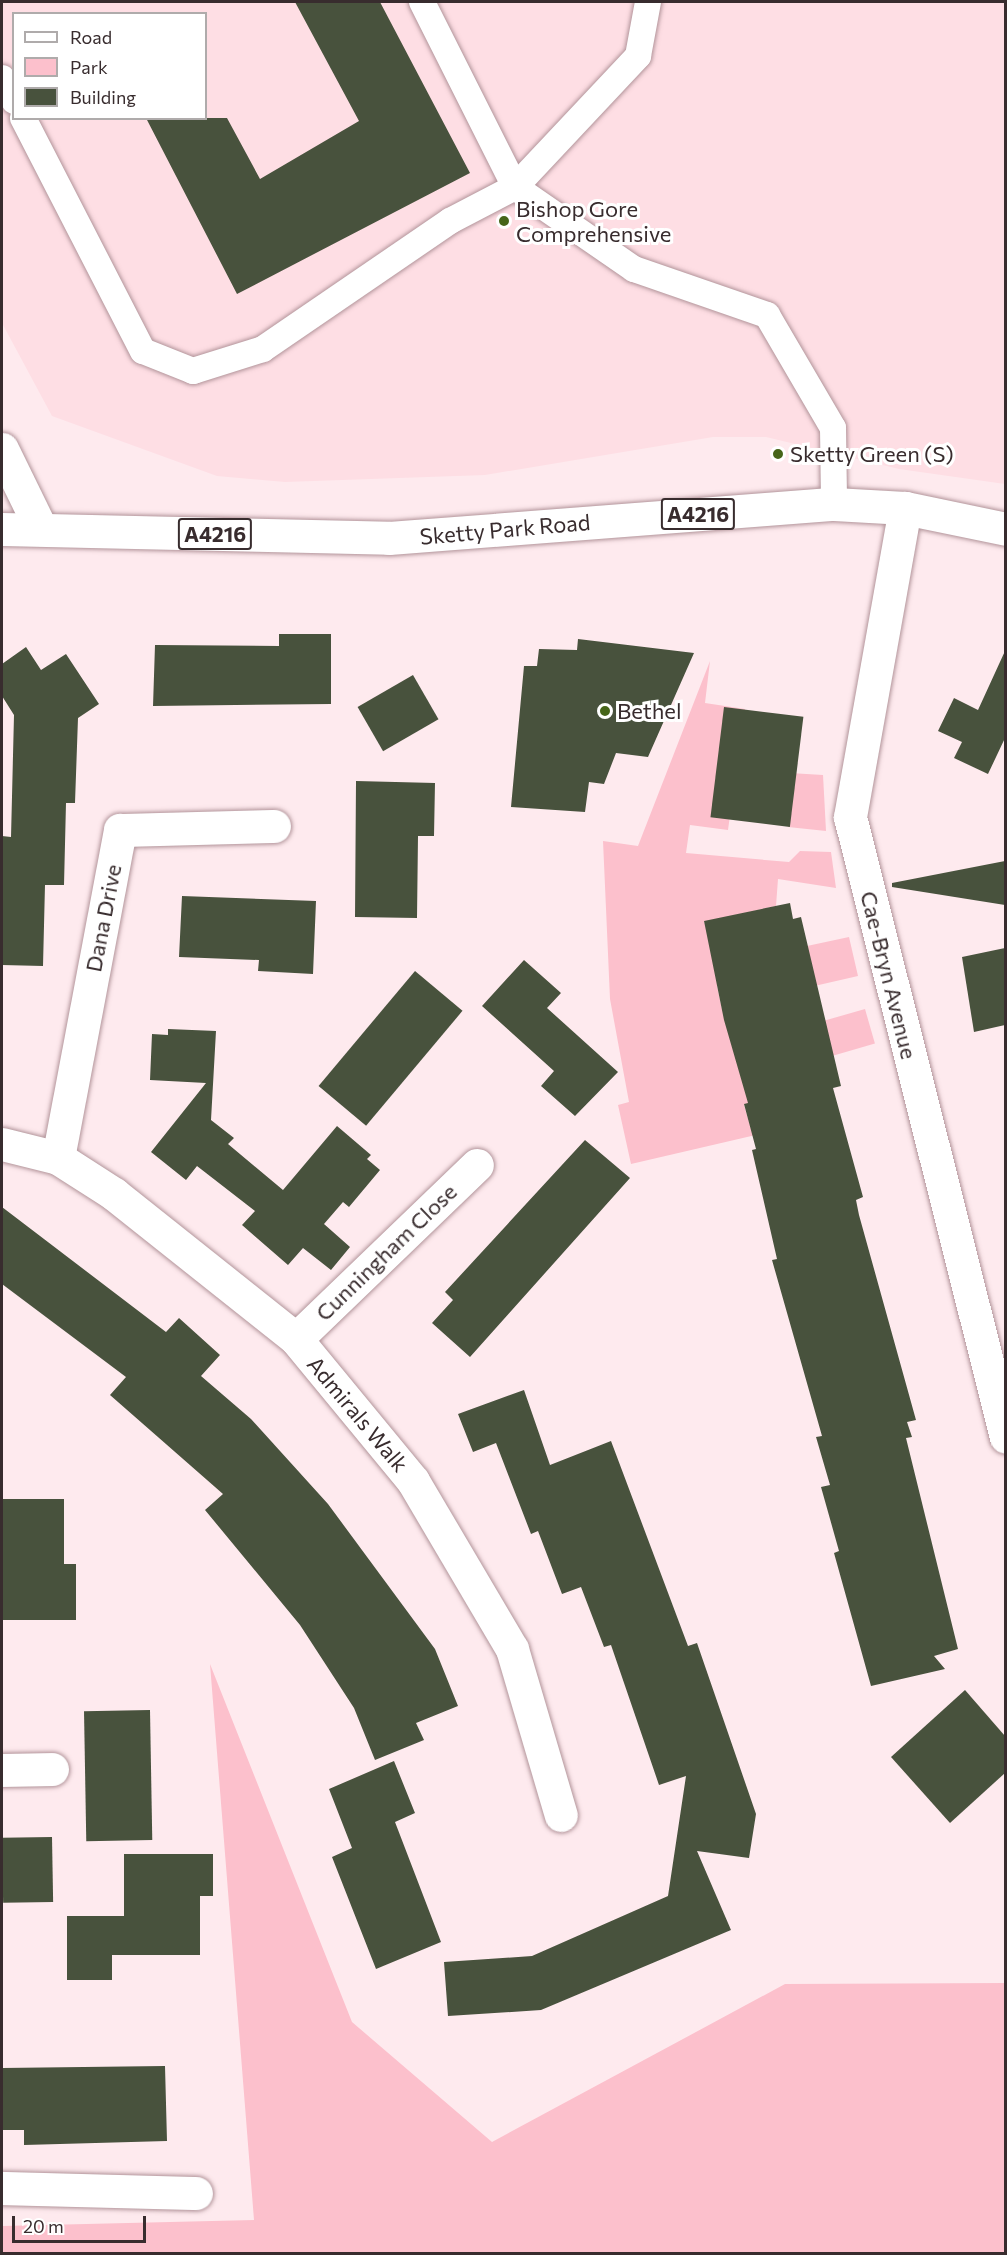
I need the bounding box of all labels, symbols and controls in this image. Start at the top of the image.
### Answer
legend [12,12,207,120]
text: Road [70,26,112,48]
text: Park [70,56,108,78]
text: Building [70,86,136,108]
place label: Bishop Gore Comprehensive [516,195,671,246]
marker: Bishop Gore Comprehensive [497,214,511,228]
place label: Sketty Green (S) [790,441,954,467]
marker: Sketty Green (S) [771,447,785,461]
road number: A4216 [660,496,736,532]
street label: Sketty Park Road [419,508,591,550]
road number: A4216 [178,516,252,552]
place label: Bethel [617,698,681,724]
marker: Bethel [598,704,612,718]
street label: Dana Drive [80,862,126,974]
street label: Cae-Bryn Avenue [855,888,923,1062]
street label: Cunningham Close [310,1178,462,1326]
street label: Admirals Walk [302,1351,414,1477]
scale bar [15,2204,148,2242]
text: 20 m [23,2215,64,2237]

